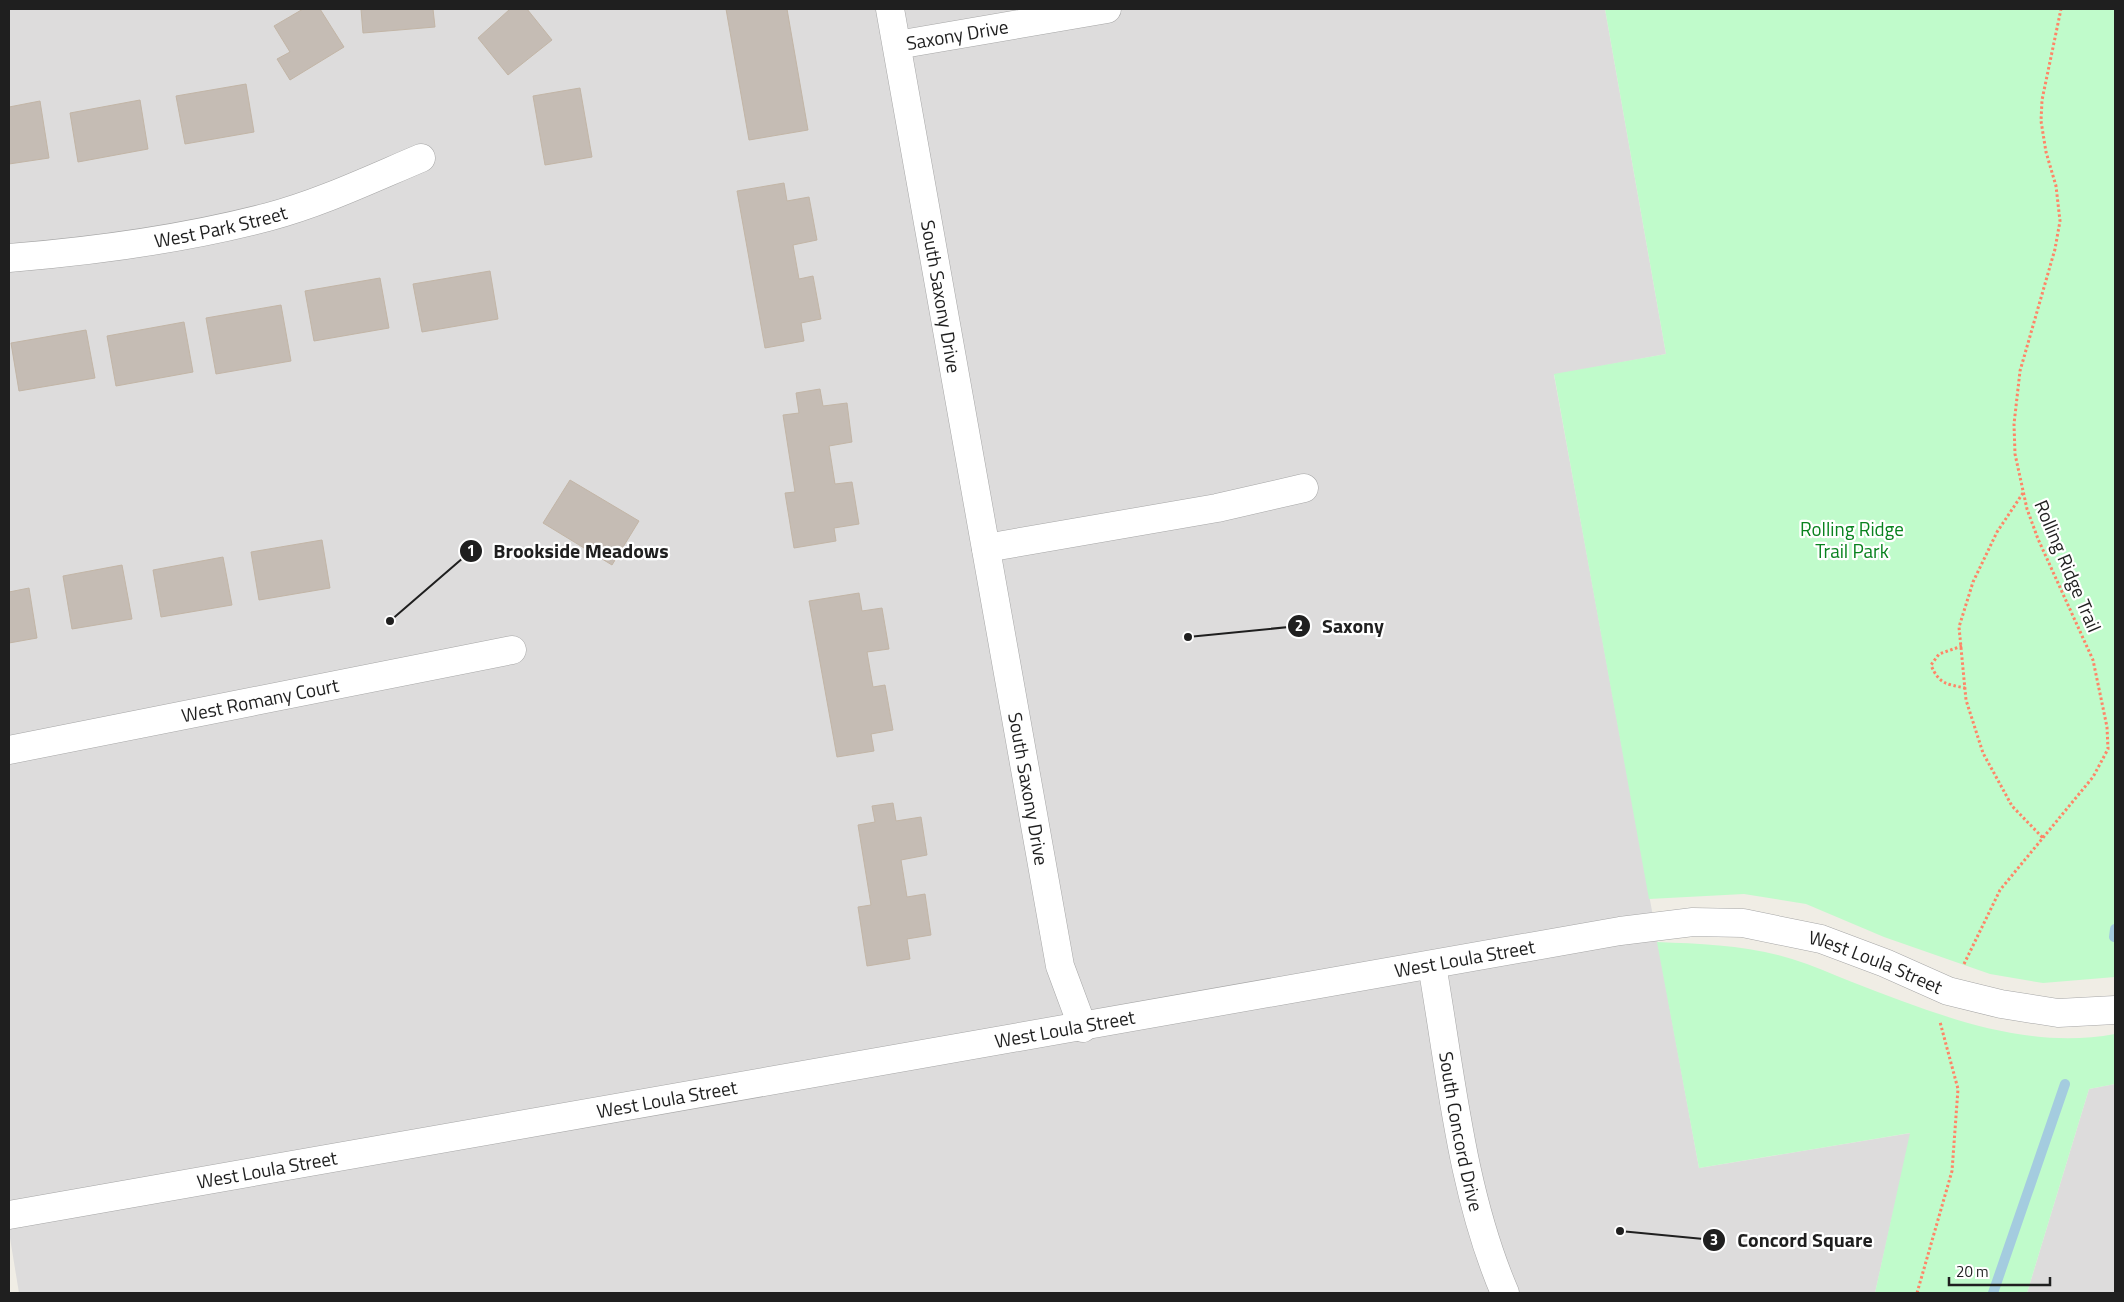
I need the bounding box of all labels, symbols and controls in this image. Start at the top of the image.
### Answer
street label: Saxony Drive [904,11,1010,57]
street label: West Park Street [152,197,291,255]
street label: South Saxony Drive [914,218,969,375]
street label: Rolling Ridge Trail [2028,495,2109,636]
park label: Rolling Ridge Trail Park [1800,514,1904,565]
callout: Brookside Meadows [458,534,679,569]
text: Brookside Meadows [493,535,669,566]
text: 1 [467,539,475,562]
callout: Saxony [1287,609,1394,644]
text: Saxony [1322,610,1384,641]
text: 2 [1295,614,1303,637]
street label: West Romany Court [179,670,342,729]
street label: South Saxony Drive [1001,710,1057,867]
street label: West Loula Street [1806,922,1948,1001]
street label: West Loula Street [1392,931,1537,985]
street label: West Loula Street [992,1002,1137,1055]
street label: South Concord Drive [1432,1049,1491,1215]
street label: West Loula Street [594,1072,740,1125]
street label: West Loula Street [194,1142,340,1196]
callout: Concord Square [1702,1222,1882,1257]
text: Concord Square [1737,1224,1873,1255]
text: 3 [1710,1228,1718,1251]
scale bar [1949,1254,2050,1286]
text: 20 m [1956,1260,1989,1283]

